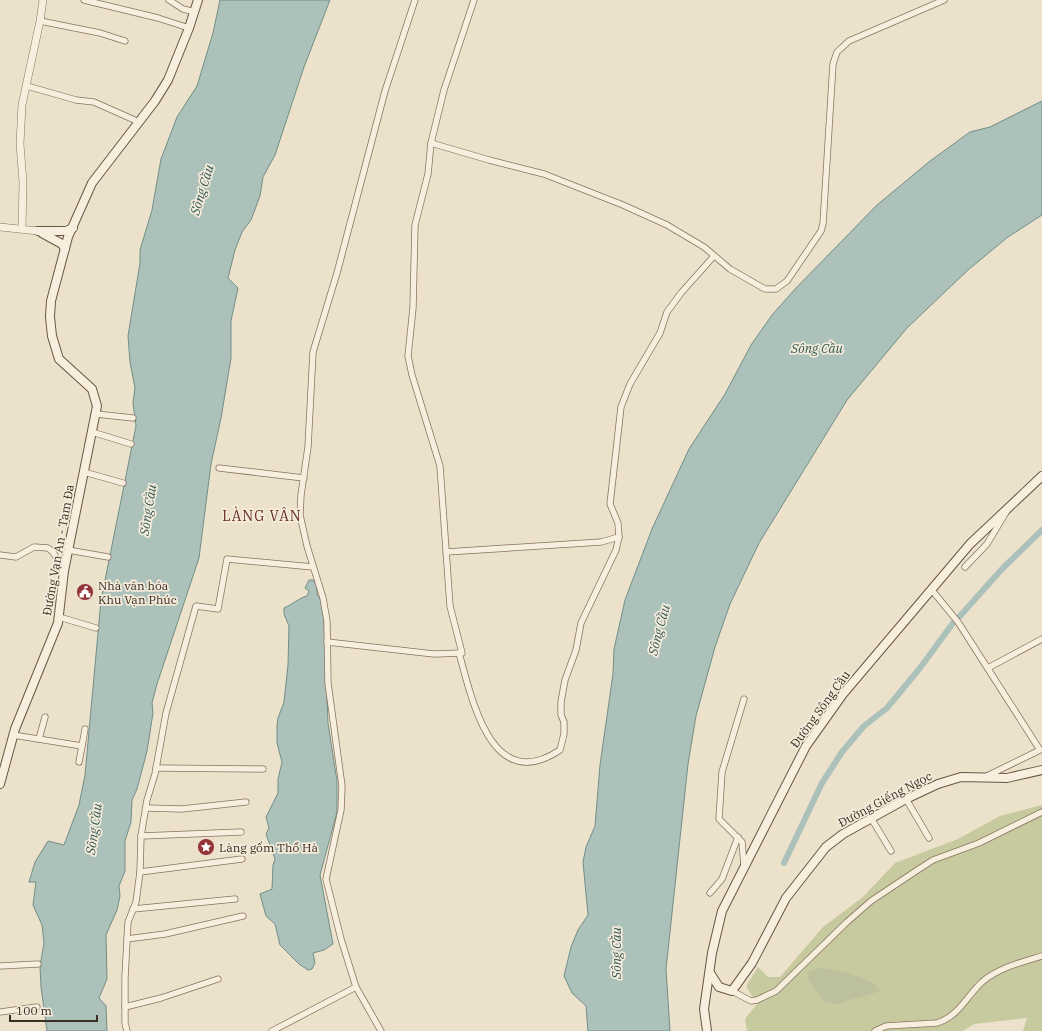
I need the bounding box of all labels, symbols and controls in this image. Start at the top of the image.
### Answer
water label: Sông Cầu [186,162,218,218]
water label: Sông Cầu [790,340,844,357]
water label: Sông Cầu [135,482,161,538]
street label: Đường Vạn An - Tam Đa [39,483,77,617]
district label: LÀNG VÂN [222,506,302,525]
place label: Nhà văn hóa Khu Vạn Phúc [98,578,177,607]
public building icon: Nhà văn hóa Khu Vạn Phúc [75,582,95,602]
water label: Sông Cầu [644,602,674,658]
street label: Đường Sông Cầu [787,667,853,751]
street label: Đường Giếng Ngọc [835,768,935,830]
water label: Sông Cầu [82,802,106,857]
place icon: Làng gốm Thổ Hà [196,837,216,857]
place label: Làng gốm Thổ Hà [219,840,318,855]
water label: Sông Cầu [608,926,625,980]
scale bar [10,997,97,1023]
text: 100 m [16,1003,52,1018]

